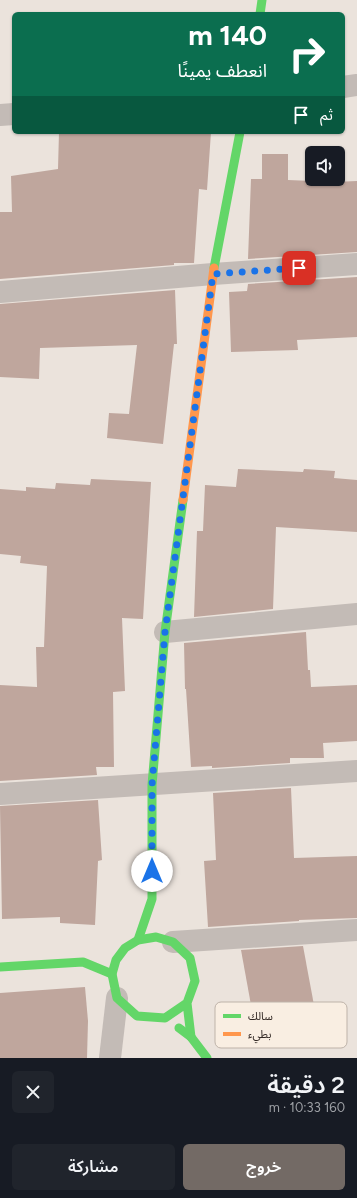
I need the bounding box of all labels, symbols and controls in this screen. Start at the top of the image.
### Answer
text: 140 m [188,18,267,52]
icon: right [281,28,333,80]
text: انعطف يمينًا [178,60,267,82]
icon: arrive [290,104,312,126]
text: ثم [320,106,333,124]
map controls [305,146,345,186]
button: sound [305,146,345,186]
pin [282,251,316,285]
icon: arrive [288,257,310,279]
position arrow [131,850,173,892]
legend [215,1002,347,1048]
text: سالك [248,1010,273,1023]
text: بطيء [248,1028,271,1044]
text: 2 دقيقة [267,1070,345,1099]
button: close [12,1071,54,1113]
text: 160 m · 10:33 [269,1100,345,1115]
button: مشاركة [12,1144,175,1190]
button: خروج [183,1144,345,1190]

